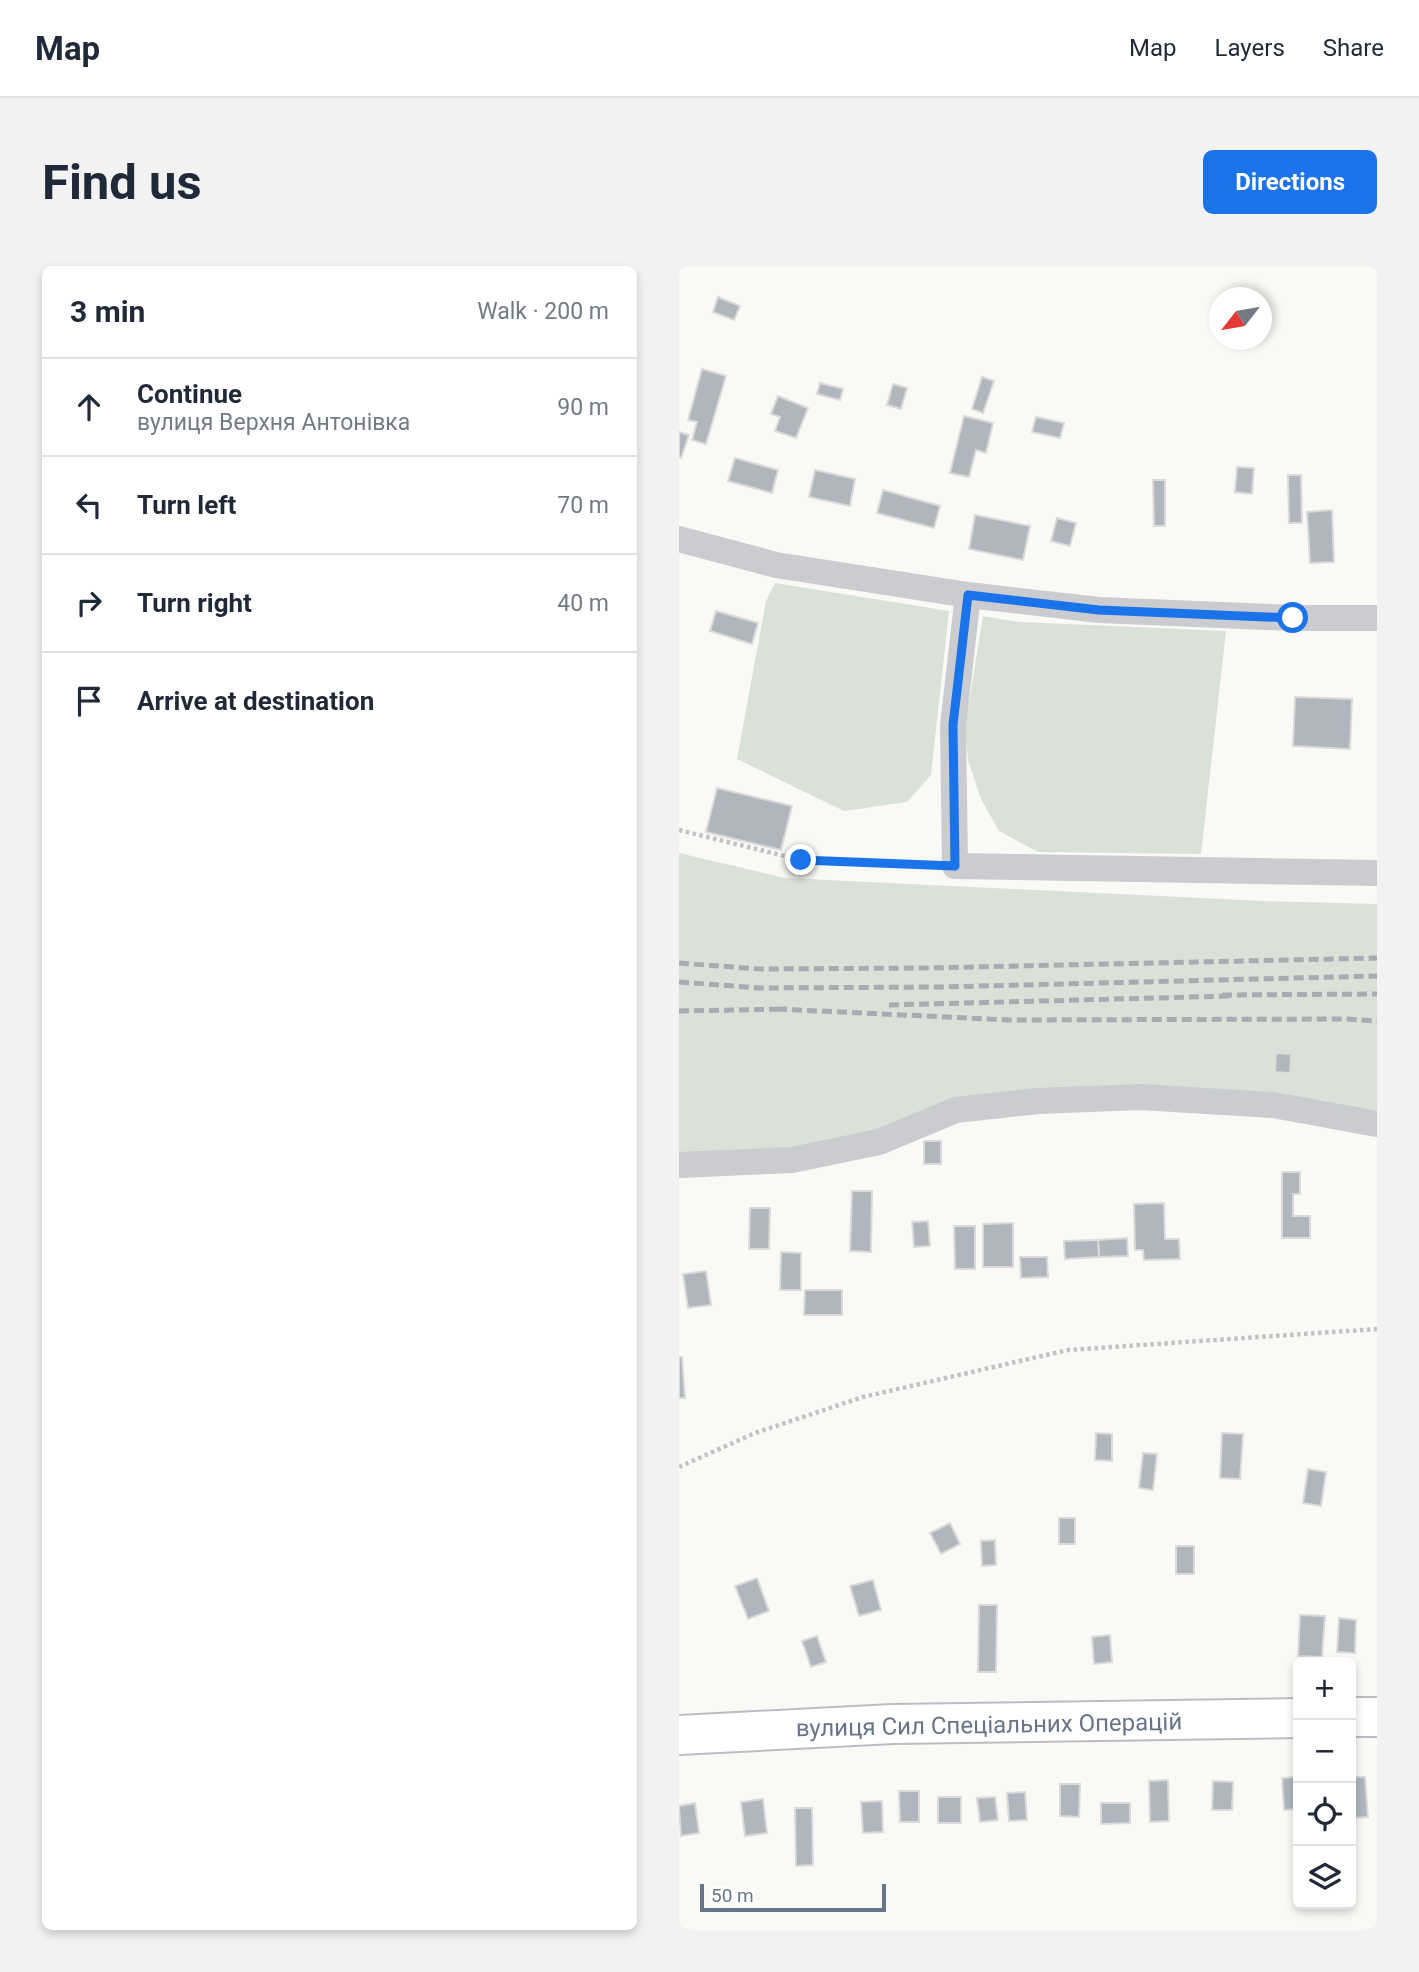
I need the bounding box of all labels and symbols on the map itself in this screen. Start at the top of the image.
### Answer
north arrow [1209,287,1272,350]
route start [1277,602,1308,633]
route end [785,844,816,875]
street label: вулиця Сил Спеціальних Операцій [796,1708,1182,1742]
scale bar [700,1881,885,1913]

